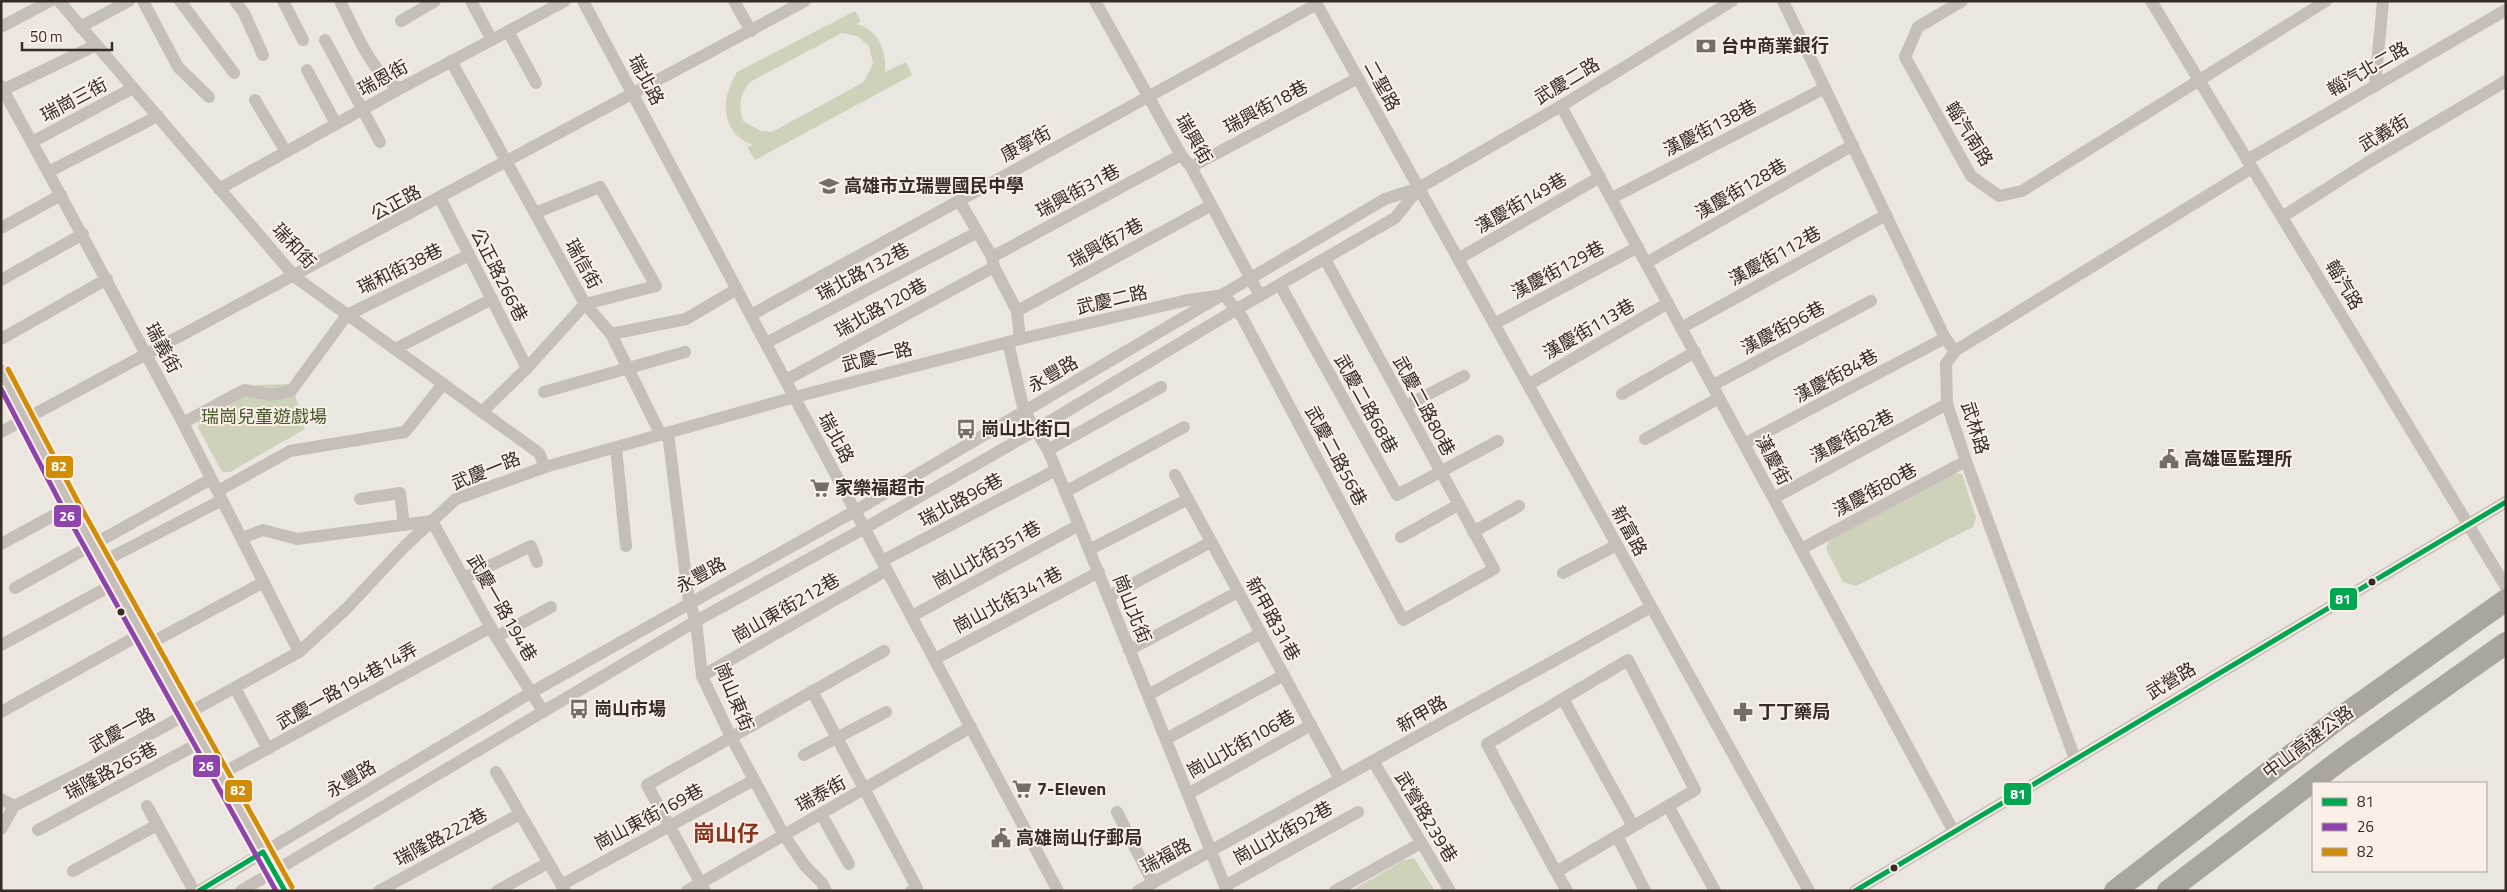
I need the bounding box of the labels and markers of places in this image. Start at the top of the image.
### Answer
place label: 台中商業銀行 [1721,32,1829,59]
bank icon: 台中商業銀行 [1695,35,1717,57]
place label: 高雄市立瑞豐國民中學 [844,172,1024,199]
school or university icon: 高雄市立瑞豐國民中學 [818,175,840,197]
place label: 崗山北街口 [981,415,1071,442]
bus stop icon: 崗山北街口 [955,418,977,440]
place label: 高雄區監理所 [2184,445,2292,472]
public building icon: 高雄區監理所 [2158,448,2180,470]
place label: 家樂福超市 [835,474,925,501]
supermarket icon: 家樂福超市 [809,477,831,499]
unlabelled marker [2367,577,2377,587]
unlabelled marker [116,607,126,617]
place label: 崗山市場 [594,695,666,722]
bus stop icon: 崗山市場 [568,698,590,720]
place label: 丁丁藥局 [1758,698,1830,725]
pharmacy icon: 丁丁藥局 [1732,701,1754,723]
place label: 7-Eleven [1037,775,1106,802]
supermarket icon: 7-Eleven [1011,778,1033,800]
place label: 高雄崗山仔郵局 [1016,824,1142,851]
public building icon: 高雄崗山仔郵局 [990,827,1012,849]
unlabelled marker [1889,863,1899,873]

